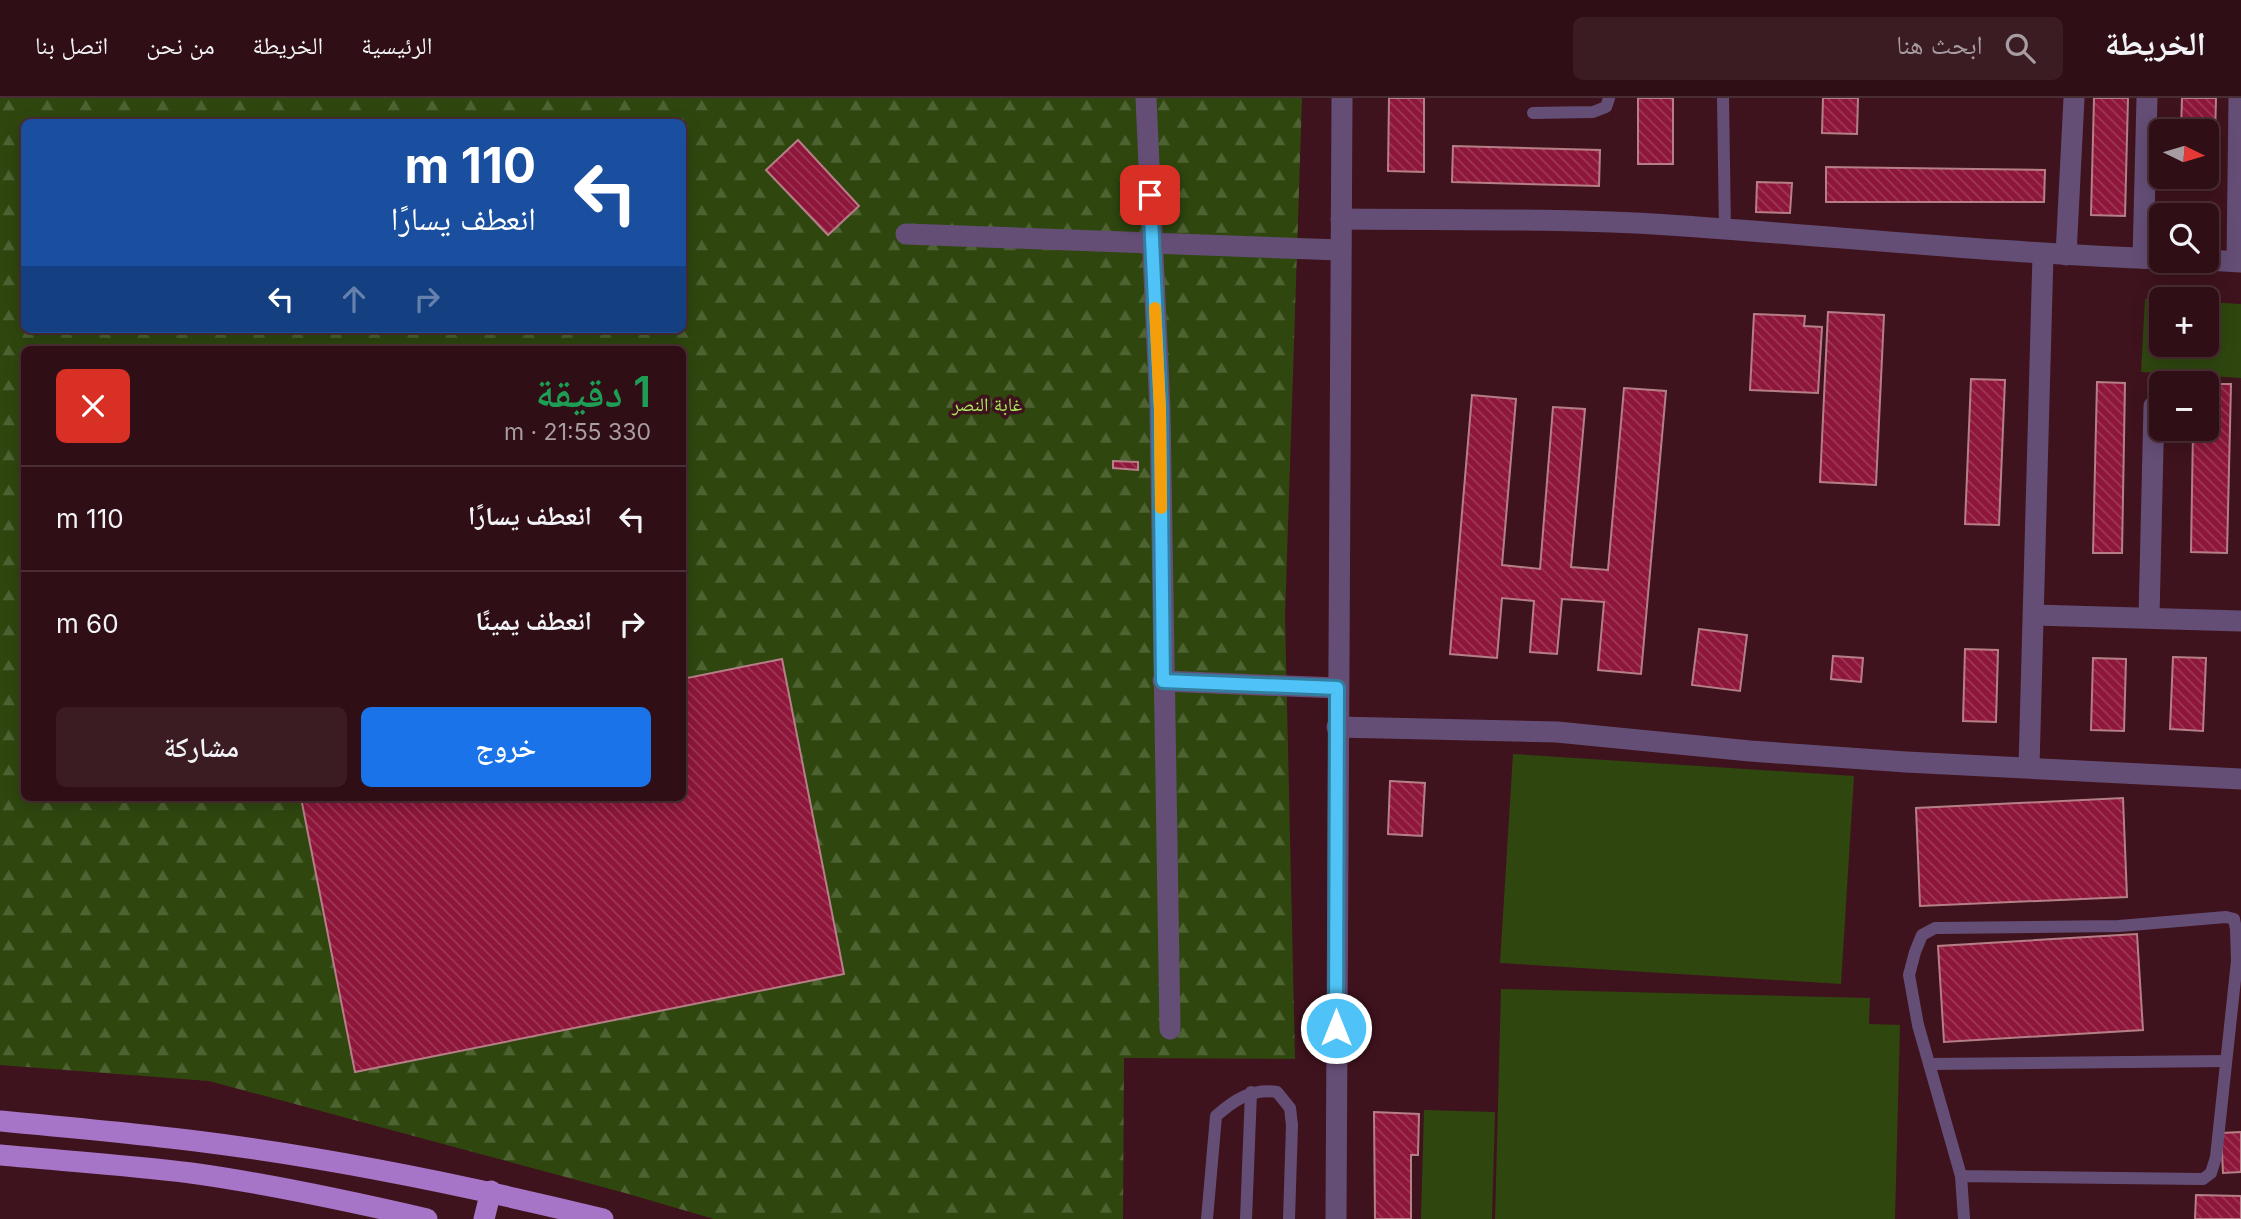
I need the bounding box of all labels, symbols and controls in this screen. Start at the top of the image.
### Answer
search box [1573,17,2063,80]
text: الخريطة [2105,23,2206,63]
text: ابحث هنا [1896,29,1983,60]
icon: search [2001,29,2039,67]
text: اتصل بنا [35,31,108,60]
text: من نحن [146,31,215,60]
text: الخريطة [253,31,323,60]
text: الرئيسية [361,31,432,60]
north arrow [2149,119,2219,189]
map controls [2149,119,2219,441]
text: 110 m [404,136,536,195]
icon: left [560,147,651,238]
pin [1120,165,1180,225]
icon: arrive [1131,176,1169,214]
text: انعطف يسارًا [391,199,536,238]
button: search [2149,203,2219,273]
icon: left [262,280,300,318]
icon: ahead [335,280,373,318]
icon: right [408,280,446,318]
button: + [2149,287,2219,357]
text: 1 دقيقة [535,366,651,417]
button: close [56,369,130,443]
button: − [2149,371,2219,441]
park label: غابة النصر [951,393,1022,416]
text: 330 m · 21:55 [504,418,651,446]
text: انعطف يسارًا [468,500,592,531]
icon: left [613,500,651,538]
text: 110 m [56,503,124,534]
text: انعطف يمينًا [476,605,592,636]
icon: right [613,605,651,643]
text: 60 m [56,608,119,639]
button: مشاركة [56,707,347,787]
button: خروج [361,707,651,787]
position arrow [1299,991,1373,1065]

